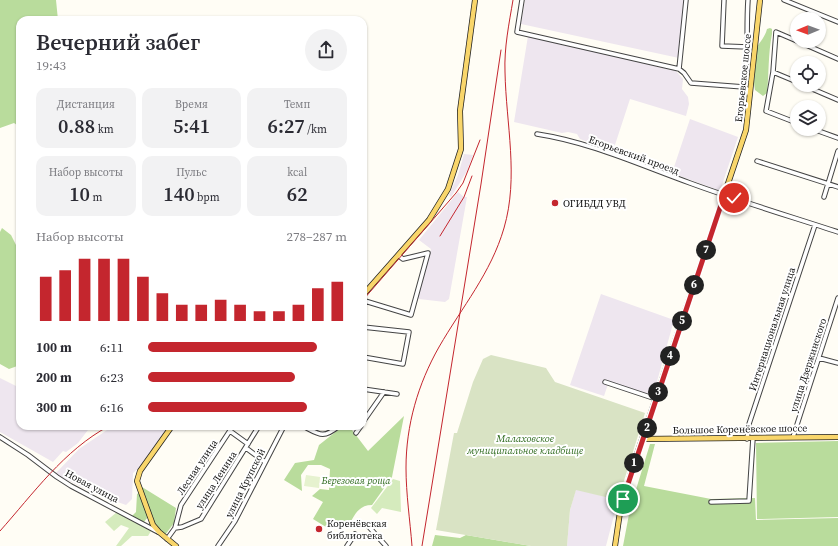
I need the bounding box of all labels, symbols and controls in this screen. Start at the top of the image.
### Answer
north arrow [790,12,826,48]
map controls [790,12,826,136]
text: Вечерний забег [36,27,200,57]
button: share [305,29,347,71]
street label: Егорьевское шоссе [732,33,754,123]
button: locate [790,56,826,92]
text: 19:43 [36,57,66,74]
text: Дистанция [57,97,115,112]
text: Время [175,97,208,112]
text: Темп [284,97,310,112]
button: layers [790,100,826,136]
text: 0.88 [58,112,95,140]
text: 5:41 [173,112,210,140]
text: 6:27 [267,112,305,140]
text: km [95,122,114,137]
text: /km [305,122,327,137]
street label: Егорьевский проезд [587,133,681,178]
text: Набор высоты [49,165,123,180]
text: Пульс [176,165,207,180]
text: kcal [287,165,307,180]
text: 10 [69,180,90,208]
text: 140 [163,180,195,208]
text: 62 [287,180,308,208]
pin [717,181,751,215]
icon: check [723,187,745,209]
text: m [90,190,102,205]
text: bpm [195,190,220,205]
place label: ОГИБДД УВД [563,197,626,210]
marker: ОГИБДД УВД [550,198,560,208]
text: Набор высоты [36,228,124,245]
text: 278–287 m [287,228,347,245]
pin: 7 [696,240,716,260]
text: 7 [703,242,709,257]
street label: Интернациональная улица [746,265,798,392]
pin: 6 [684,275,704,295]
text: 6 [691,277,697,292]
pin: 5 [672,311,692,331]
text: 5 [679,313,685,328]
street label: улица Дзержинского [787,316,829,414]
text: 100 m [36,339,72,356]
text: 6:11 [100,339,123,356]
pin: 4 [660,346,680,366]
text: 4 [667,348,673,363]
text: 200 m [36,369,72,386]
text: 6:23 [100,369,123,386]
pin: 3 [648,382,668,402]
text: 3 [655,384,661,399]
text: 300 m [36,399,72,416]
text: 6:16 [100,399,123,416]
pin: 2 [637,418,657,438]
text: 2 [644,420,650,435]
street label: Большое Коренёвское шоссе [673,421,807,437]
park label: Малаховское муниципальное кладбище [466,432,583,457]
street label: Лесная улица [174,436,221,497]
street label: улица Крупской [222,446,268,520]
street label: улица Ленина [192,448,240,511]
pin: 1 [624,453,644,473]
text: 1 [631,455,637,470]
street label: Новая улица [63,466,122,506]
park label: Березовая роща [320,474,391,487]
pin [606,482,640,516]
icon: arrive [612,488,634,510]
place label: Коренёвская библиотека [327,517,387,542]
marker: Коренёвская библиотека [314,524,324,534]

